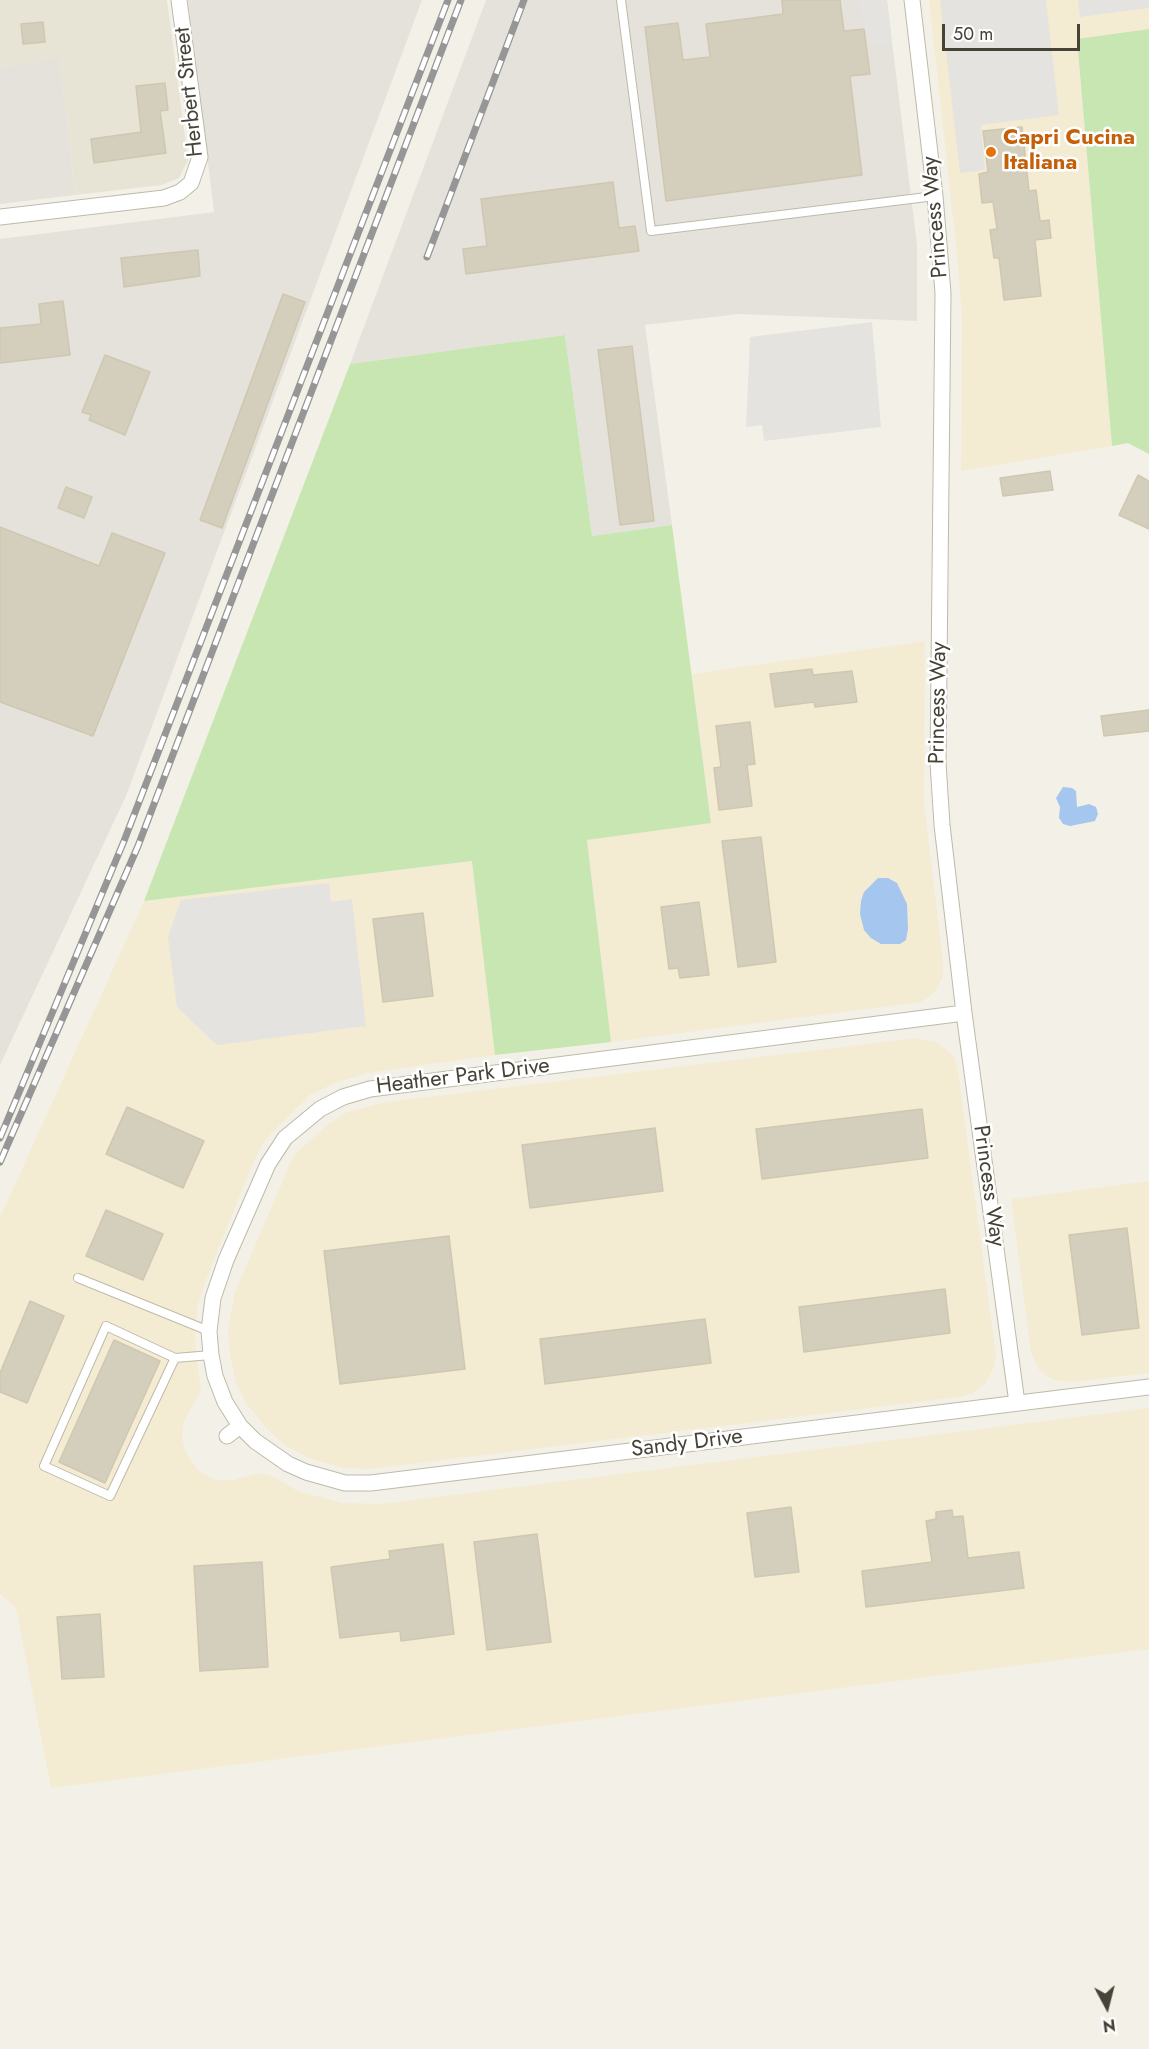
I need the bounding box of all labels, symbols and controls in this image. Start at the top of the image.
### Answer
scale bar [945,12,1083,50]
text: 50 m [953,21,993,47]
street label: Herbert Street [170,26,210,158]
place label: Capri Cucina Italiana [1003,126,1135,178]
marker: Capri Cucina Italiana [984,145,998,159]
street label: Princess Way [918,155,954,279]
street label: Princess Way [925,642,953,764]
street label: Heather Park Drive [375,1053,551,1101]
street label: Princess Way [966,1124,1010,1248]
street label: Sandy Drive [630,1424,744,1464]
north arrow [1077,1977,1137,2037]
text: N [1102,2013,1117,2038]

